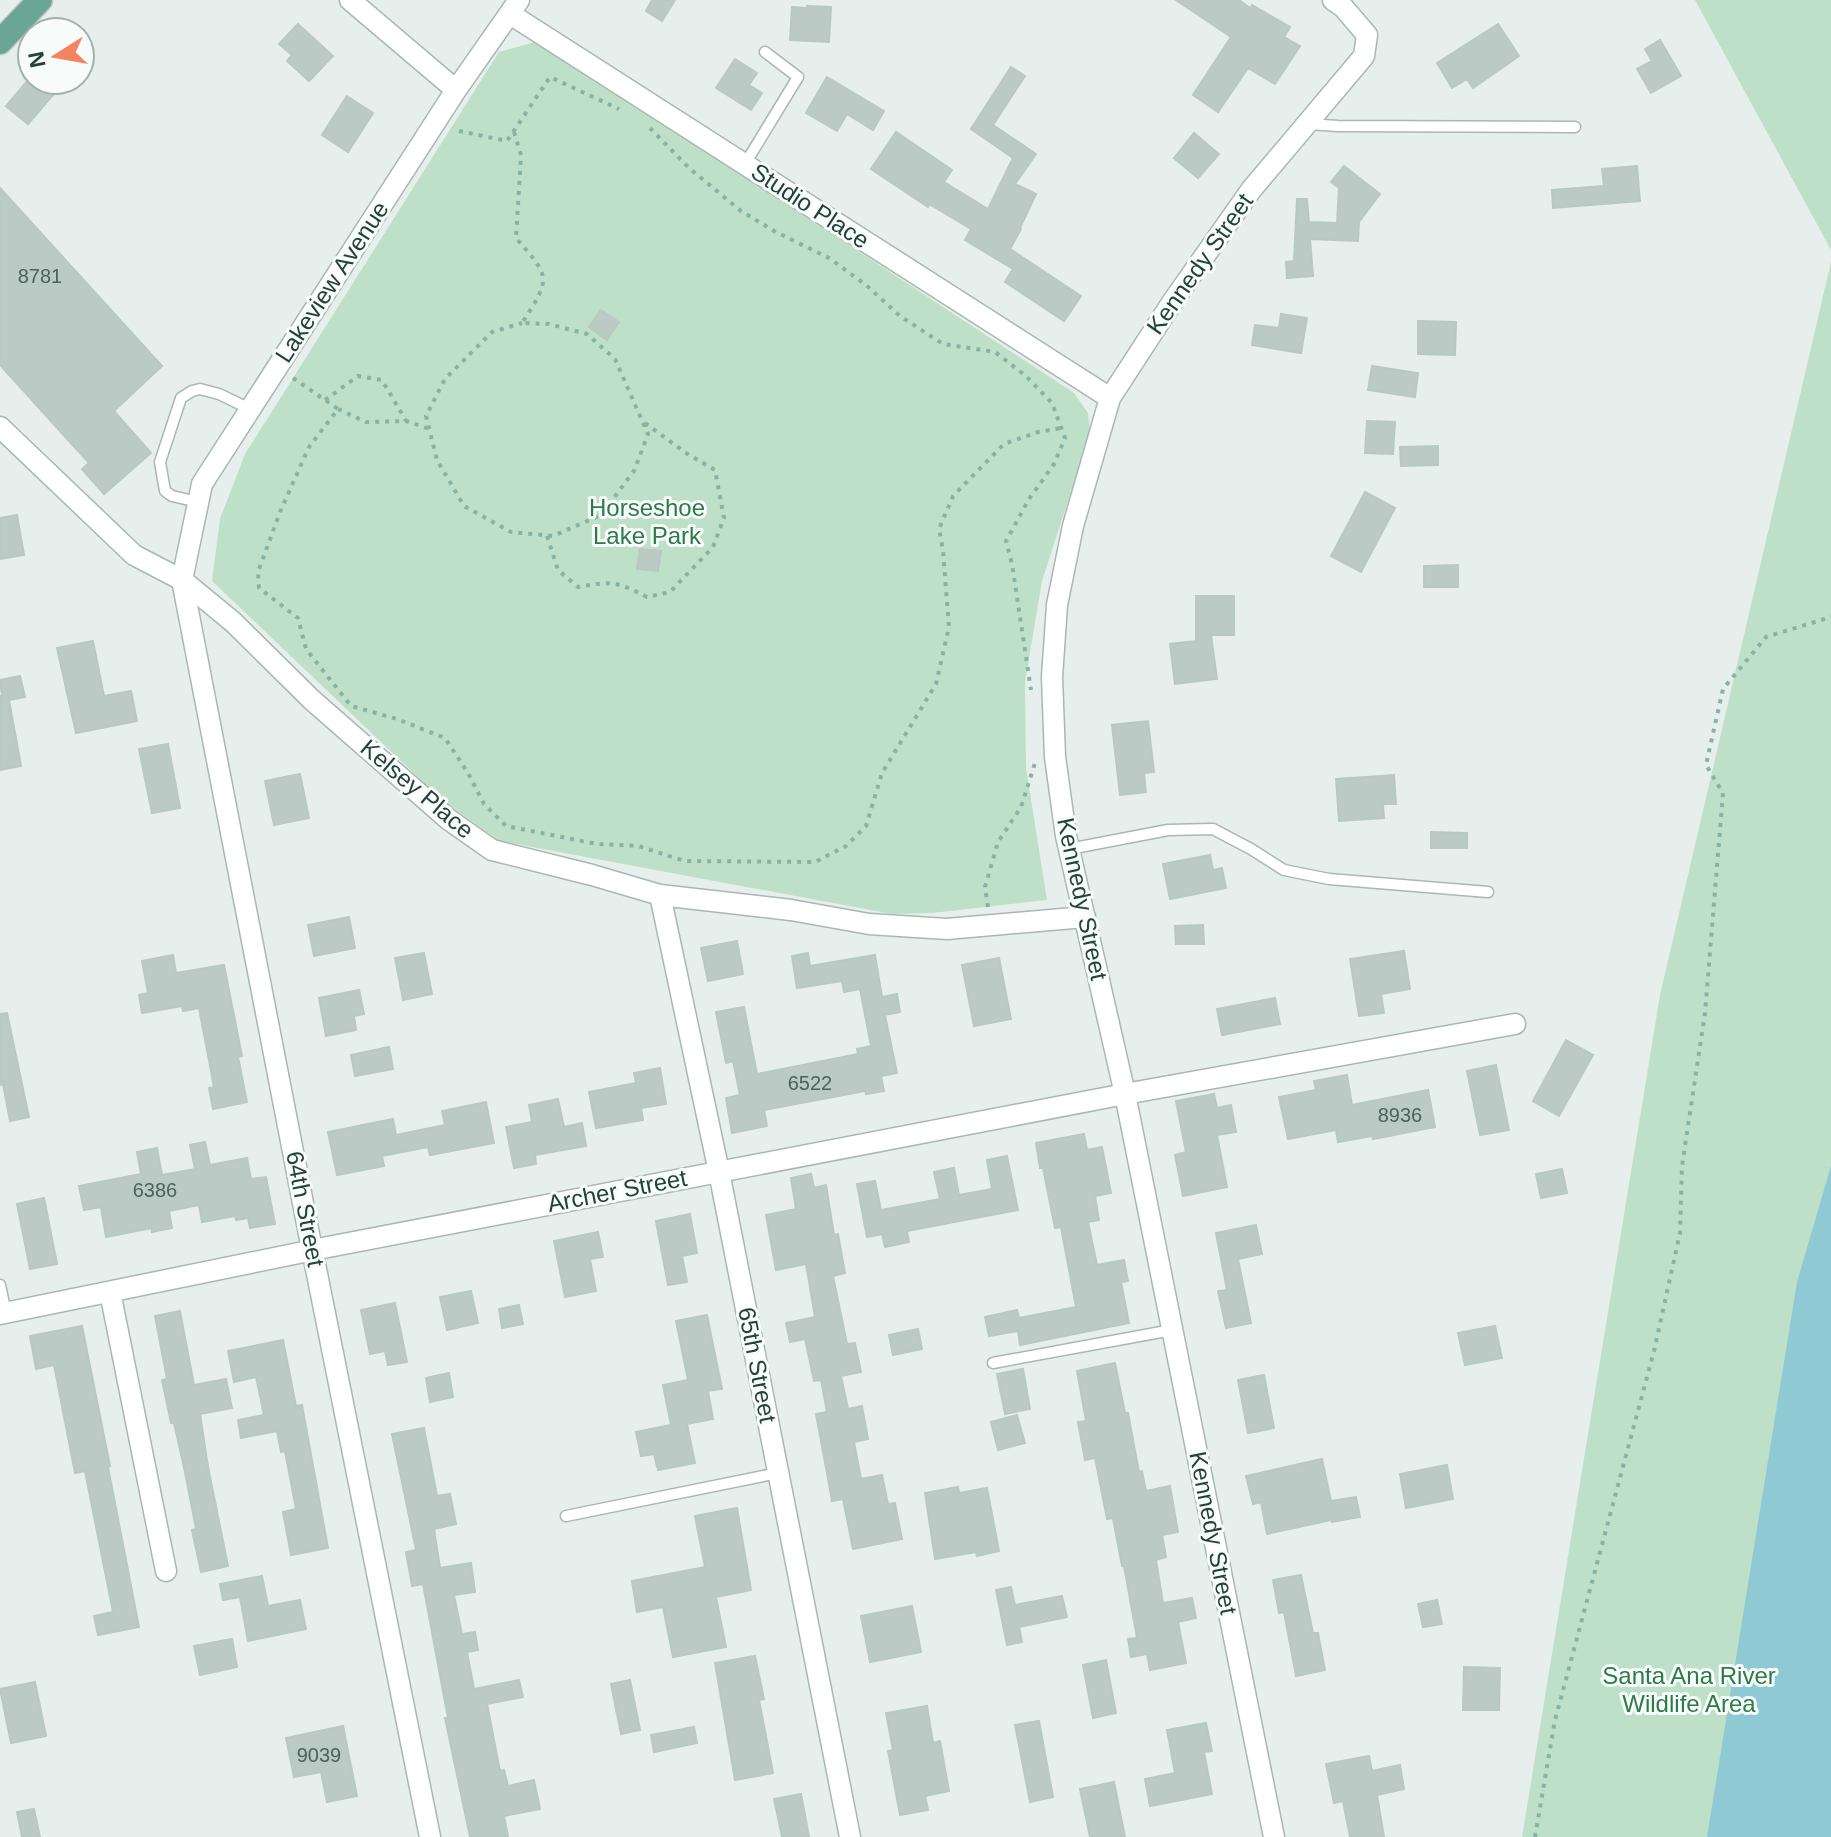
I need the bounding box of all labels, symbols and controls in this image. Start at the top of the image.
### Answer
north arrow [16,16,96,96]
text: N [23,50,51,70]
street label: Studio Place [746,158,874,254]
street label: Kennedy Street [1141,188,1258,339]
street label: Lakeview Avenue [270,196,394,367]
house number: 8781 [18,265,62,287]
park label: Horseshoe Lake Park [589,494,705,549]
street label: Kelsey Place [355,734,479,844]
street label: Kennedy Street [1052,815,1113,983]
house number: 6522 [788,1072,832,1094]
house number: 8936 [1378,1104,1422,1126]
street label: 64th Street [281,1149,330,1269]
street label: Archer Street [545,1164,689,1217]
house number: 6386 [133,1179,177,1201]
street label: 65th Street [733,1305,782,1425]
street label: Kennedy Street [1184,1449,1243,1617]
park label: Santa Ana River Wildlife Area [1602,1662,1776,1717]
house number: 9039 [297,1744,341,1766]

